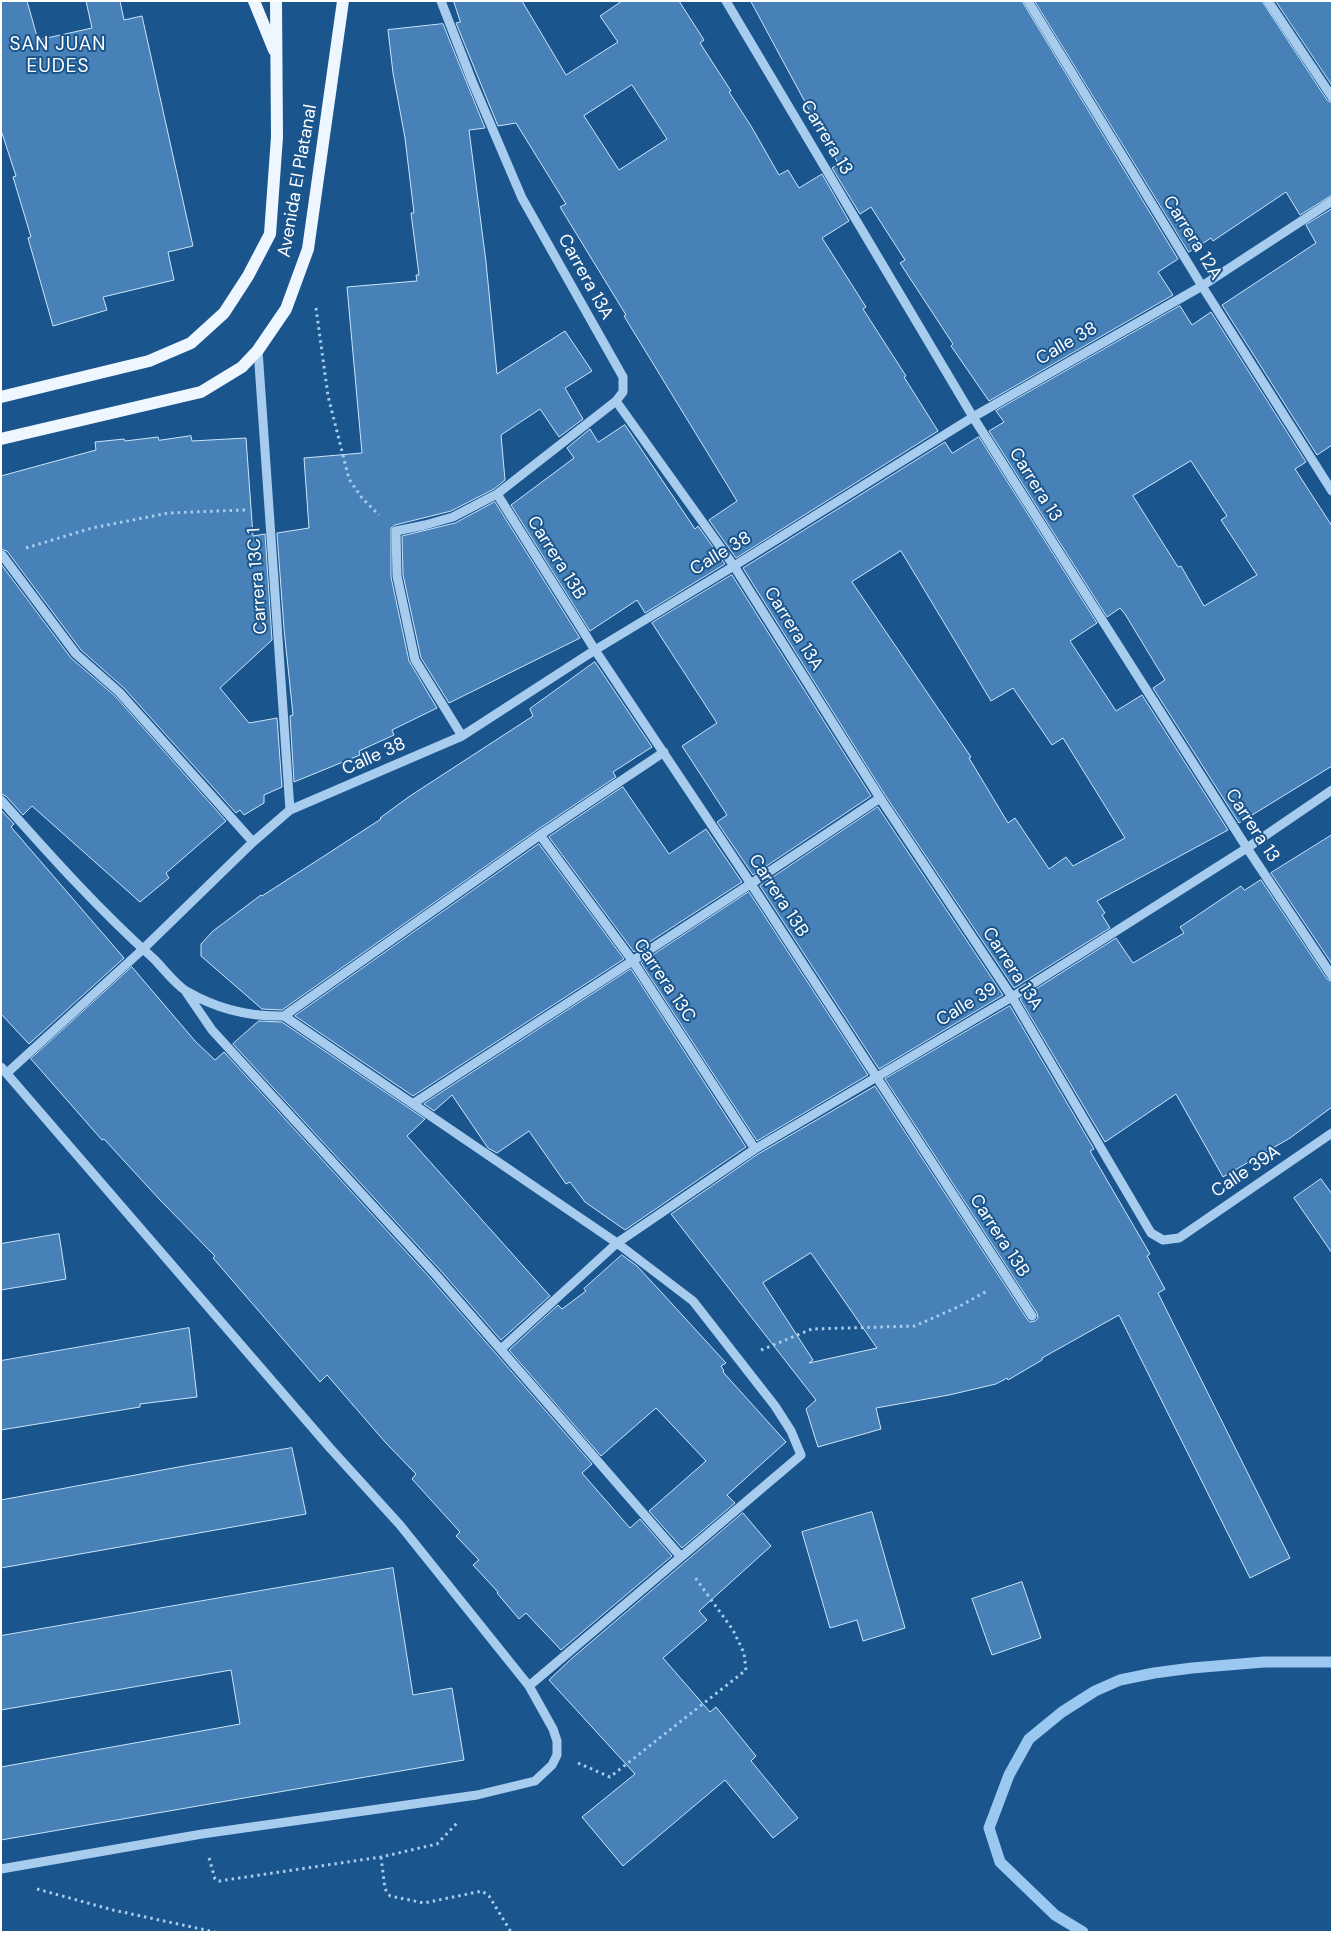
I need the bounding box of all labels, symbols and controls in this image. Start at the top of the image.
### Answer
district label: SAN JUAN EUDES [9,34,107,78]
street label: Carrera 13 [795,97,857,179]
street label: Avenida El Platanal [274,103,322,259]
street label: Carrera 12A [1158,192,1226,284]
street label: Carrera 13A [553,230,617,324]
street label: Calle 38 [1032,318,1102,370]
street label: Carrera 13 [1004,444,1066,526]
street label: Carrera 13B [522,512,590,604]
street label: Carrera 13C 1 [244,527,272,635]
street label: Calle 38 [687,527,755,581]
street label: Carrera 13A [759,583,827,675]
street label: Calle 38 [339,733,409,781]
street label: Carrera 13 [1220,785,1284,867]
street label: Carrera 13B [743,851,813,941]
street label: Carrera 13A [977,923,1047,1015]
street label: Carrera 13C [628,935,700,1027]
street label: Calle 39 [933,978,1001,1032]
street label: Calle 39A [1208,1141,1284,1203]
street label: Carrera 13B [964,1191,1034,1281]

